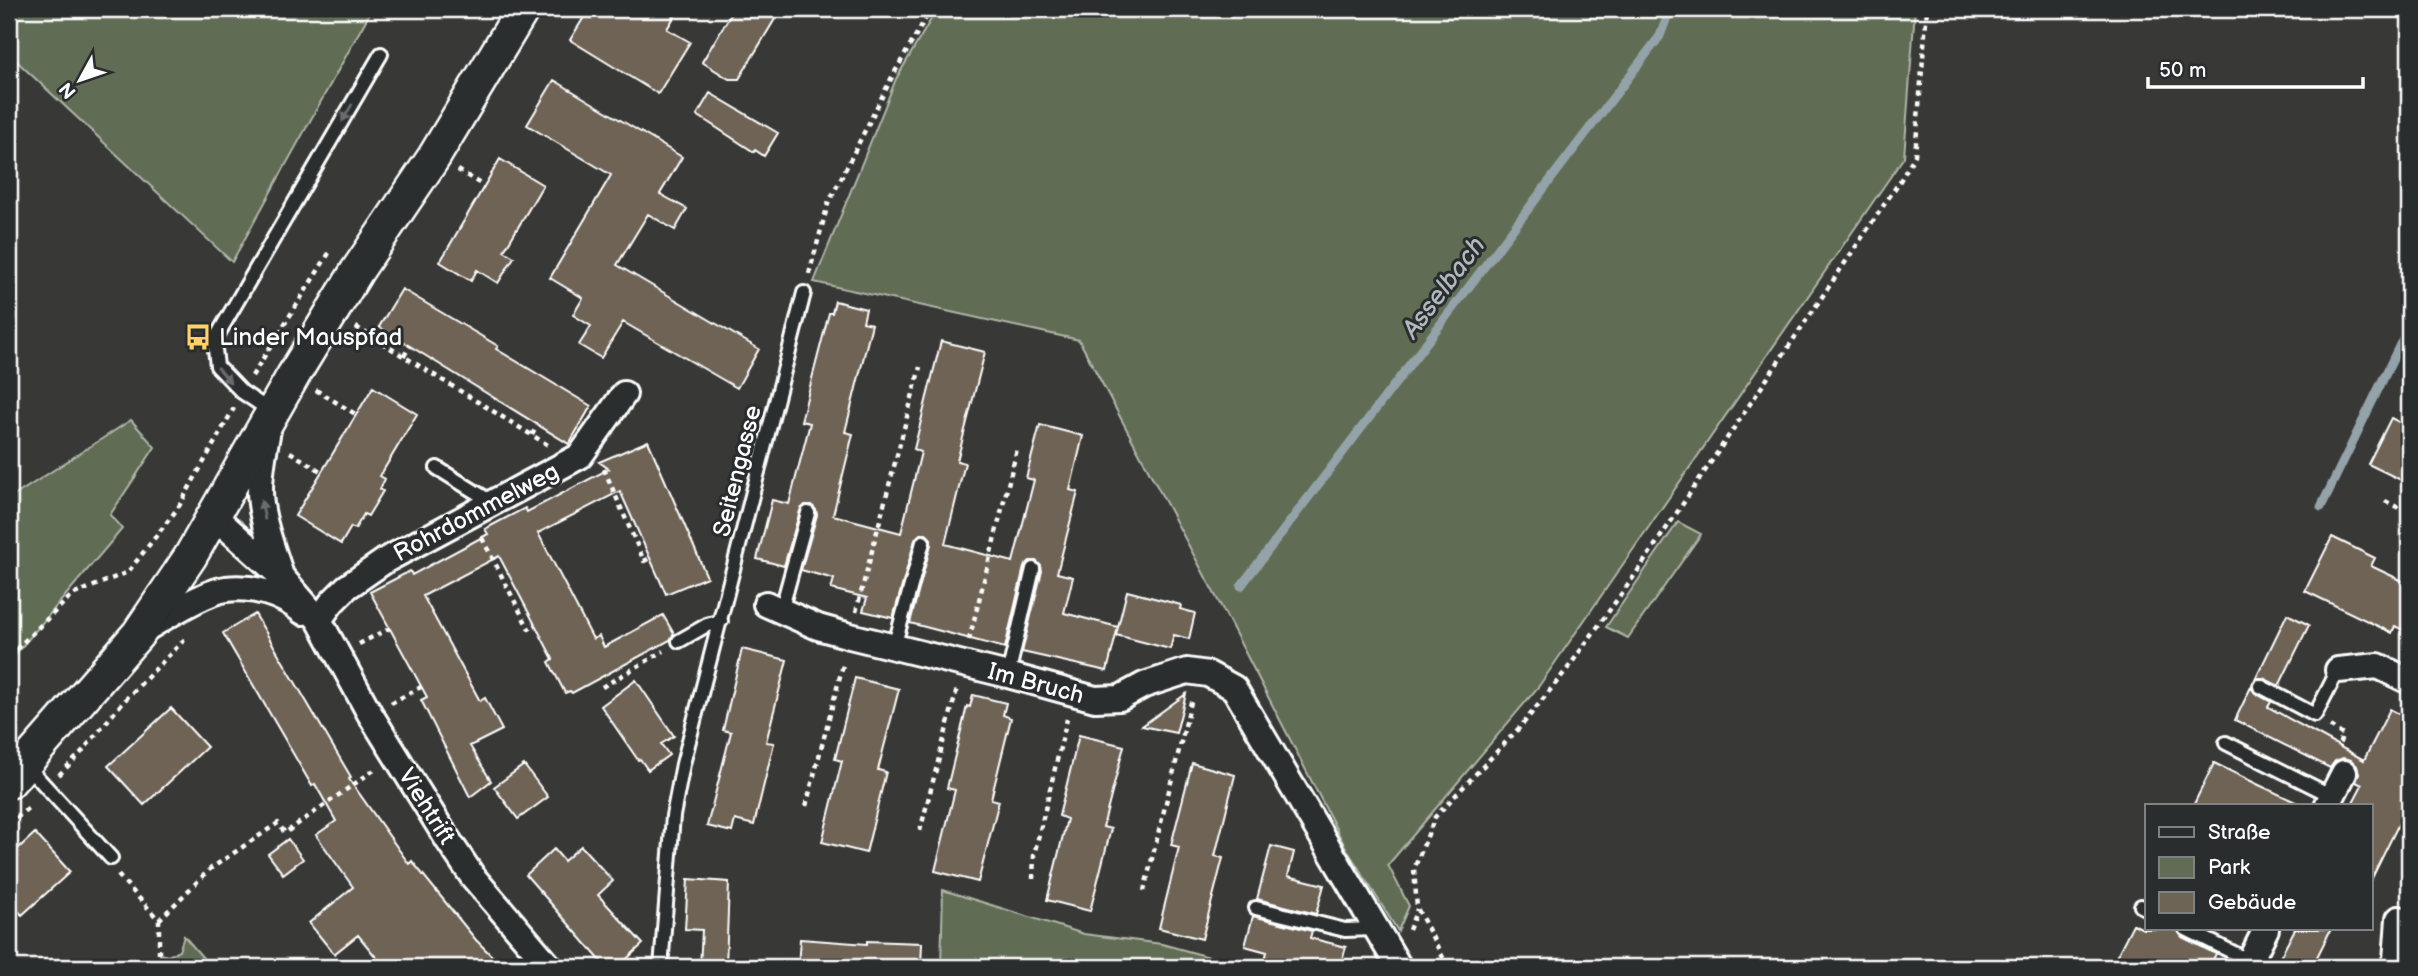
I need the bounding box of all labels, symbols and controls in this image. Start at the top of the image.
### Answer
north arrow [46,46,116,116]
scale bar [2148,46,2364,90]
text: 50 m [2159,58,2206,83]
text: N [55,77,82,103]
one-way arrow [341,103,353,122]
water label: Asselbach [1395,231,1492,346]
bus stop icon: Linder Mauspfad [183,322,213,352]
place label: Linder Mauspfad [219,323,402,352]
one-way arrow [216,366,232,384]
street label: Seitengasse [707,402,768,540]
street label: Rohrdommelweg [389,457,564,568]
one-way arrow [258,499,269,521]
street label: Im Bruch [985,657,1087,710]
street label: Viehtrift [392,763,462,850]
legend [2145,804,2372,930]
text: Straße [2208,820,2270,845]
text: Park [2208,855,2251,880]
text: Gebäude [2208,890,2296,915]

